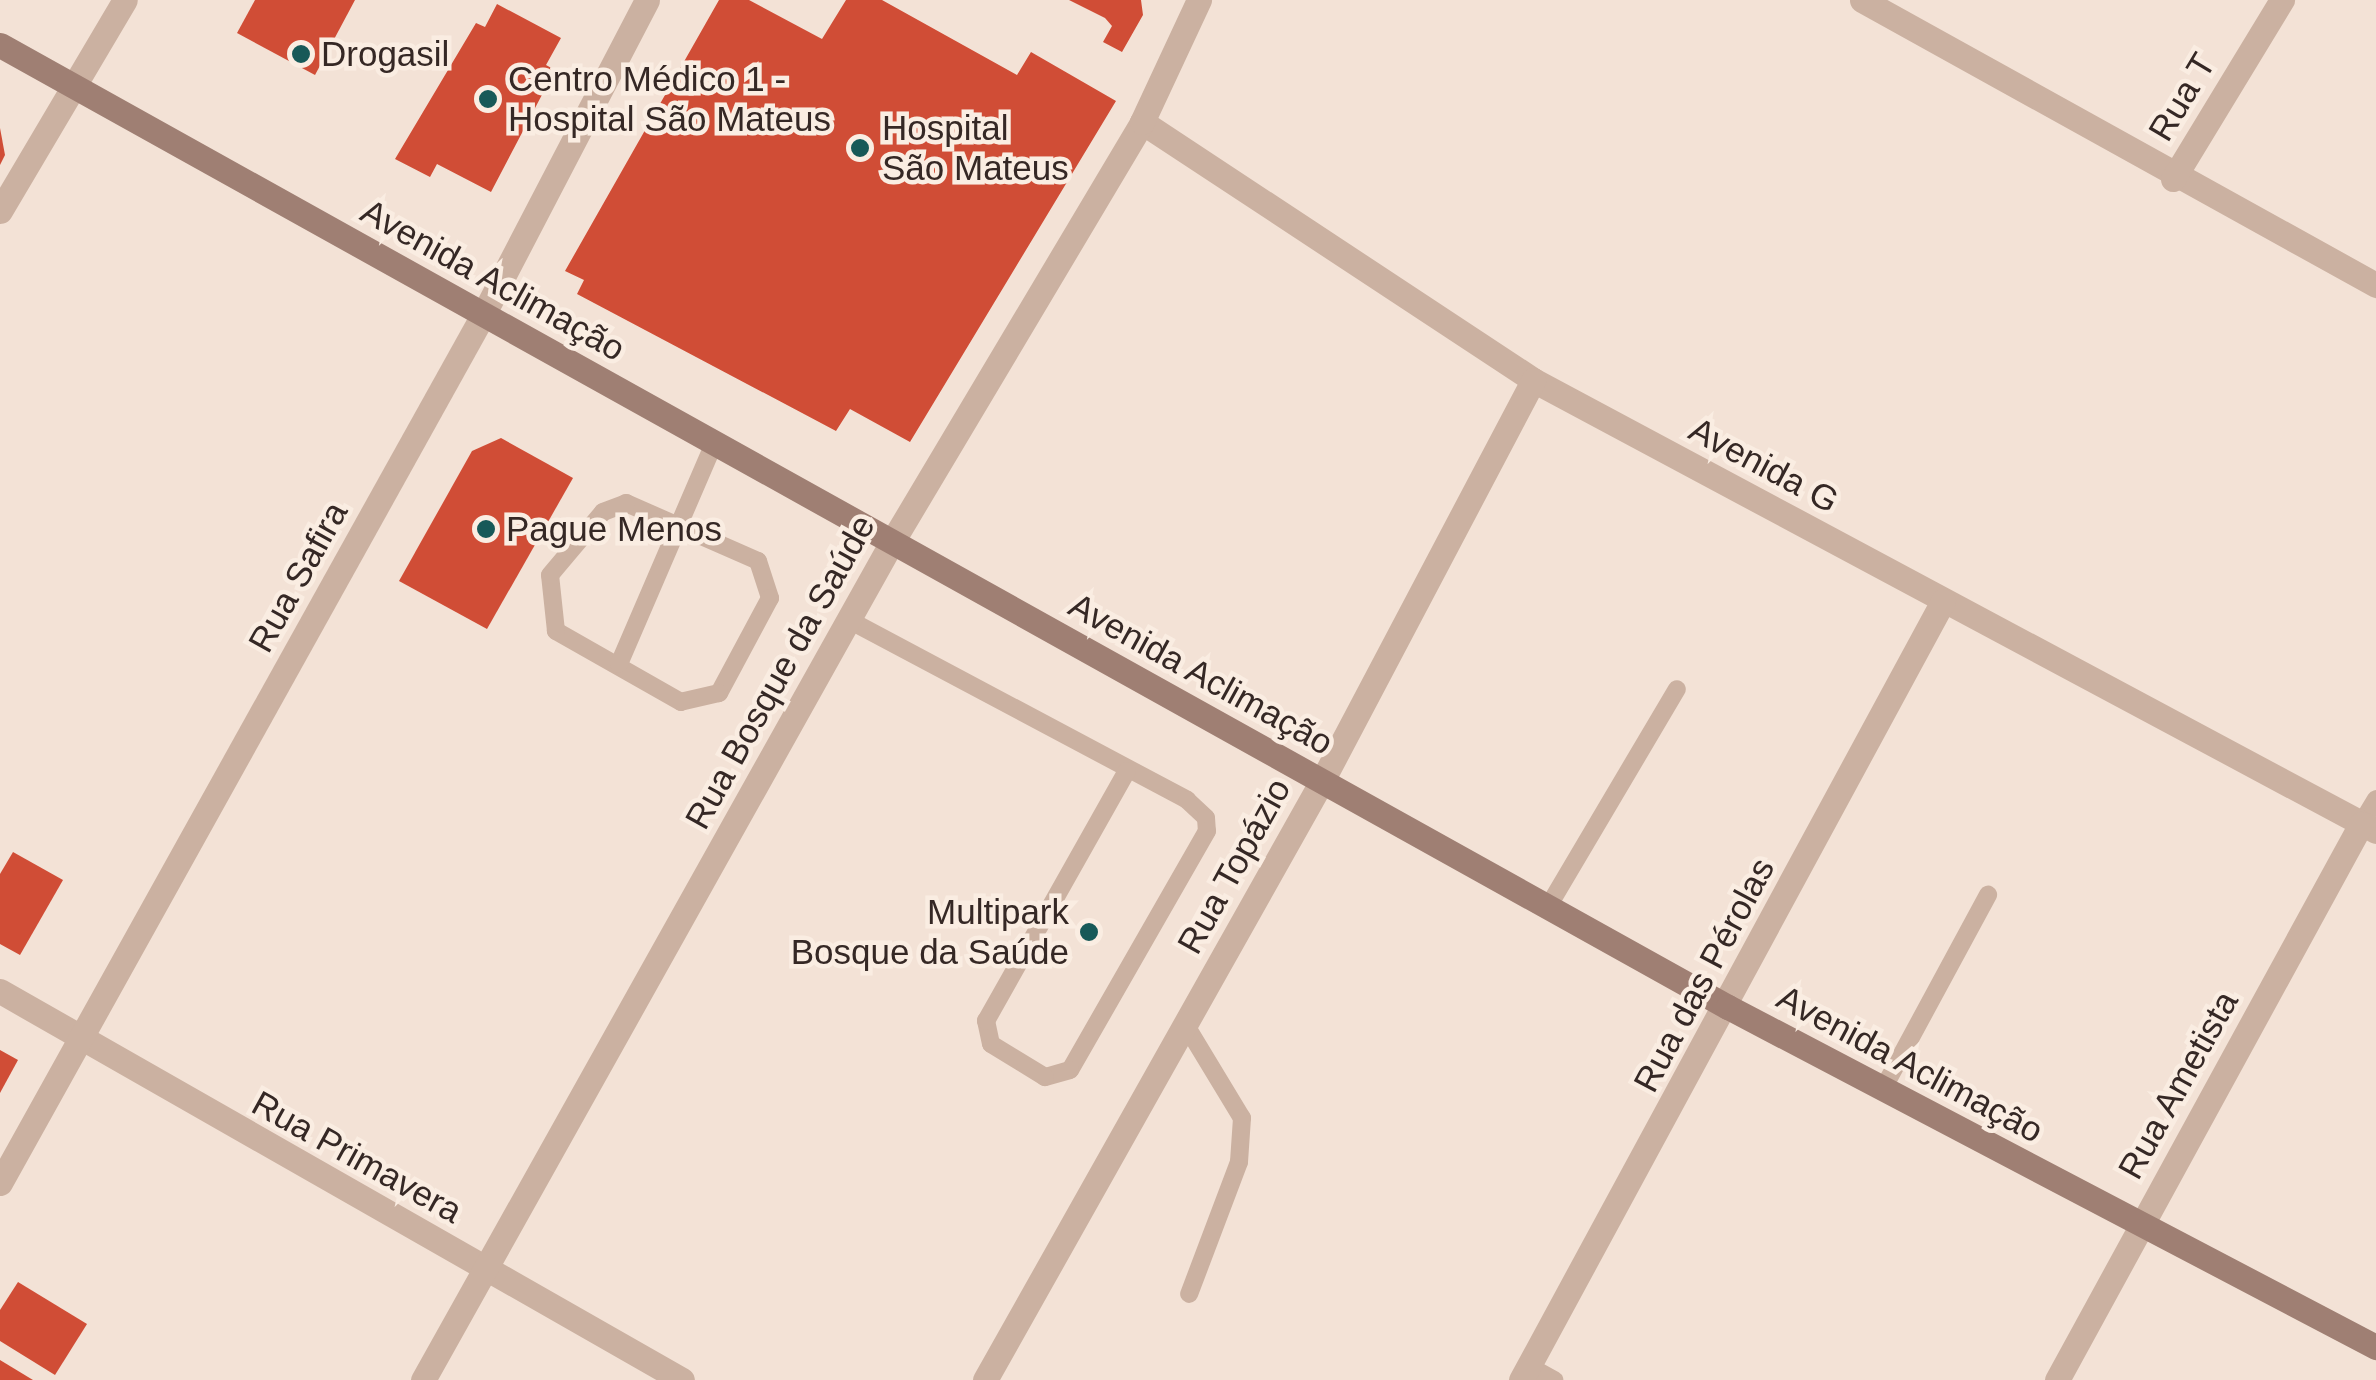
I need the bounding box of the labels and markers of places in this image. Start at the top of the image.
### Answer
place label: Drogasil [321,33,449,75]
marker: Drogasil [290,43,312,65]
place label: Centro Médico 1 - Hospital São Mateus [508,58,831,140]
marker: Centro Médico 1 - Hospital São Mateus [477,88,499,110]
place label: Hospital São Mateus [882,107,1069,189]
marker: Hospital São Mateus [847,135,873,161]
place label: Pague Menos [506,508,722,550]
marker: Pague Menos [475,518,497,540]
place label: Multipark Bosque da Saúde [791,891,1069,973]
marker: Multipark Bosque da Saúde [1078,921,1100,943]

